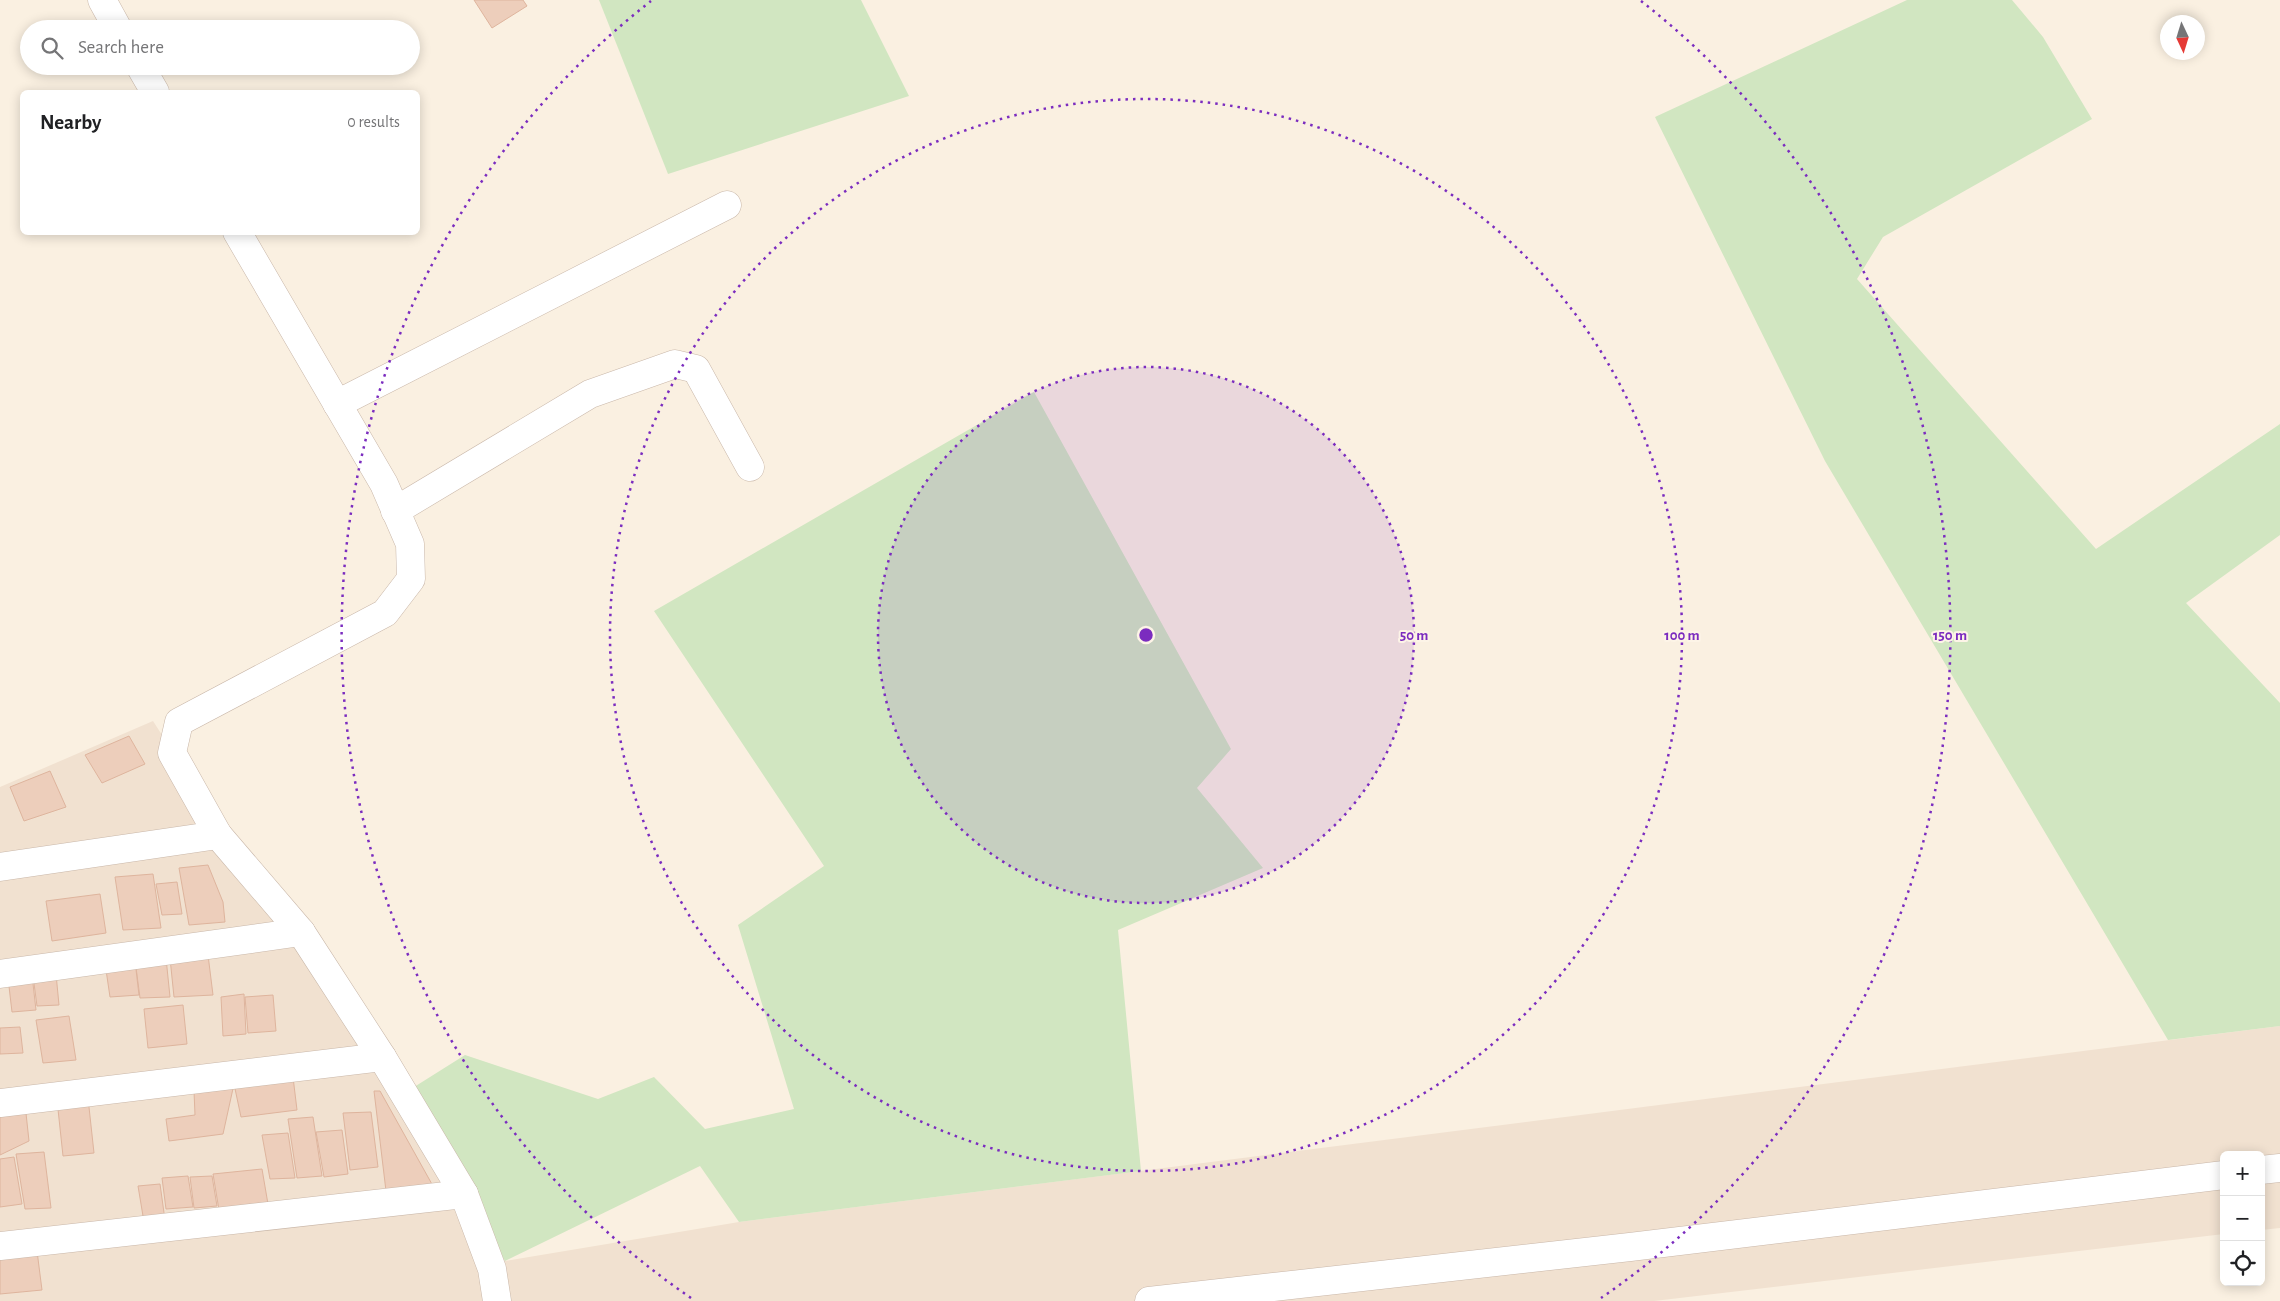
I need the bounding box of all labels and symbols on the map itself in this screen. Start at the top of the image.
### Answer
north arrow [2160,15,2205,60]
centre of rings [1137,626,1155,644]
text: 50 m [1400,628,1428,643]
text: 100 m [1664,628,1700,643]
text: 150 m [1933,628,1967,643]

